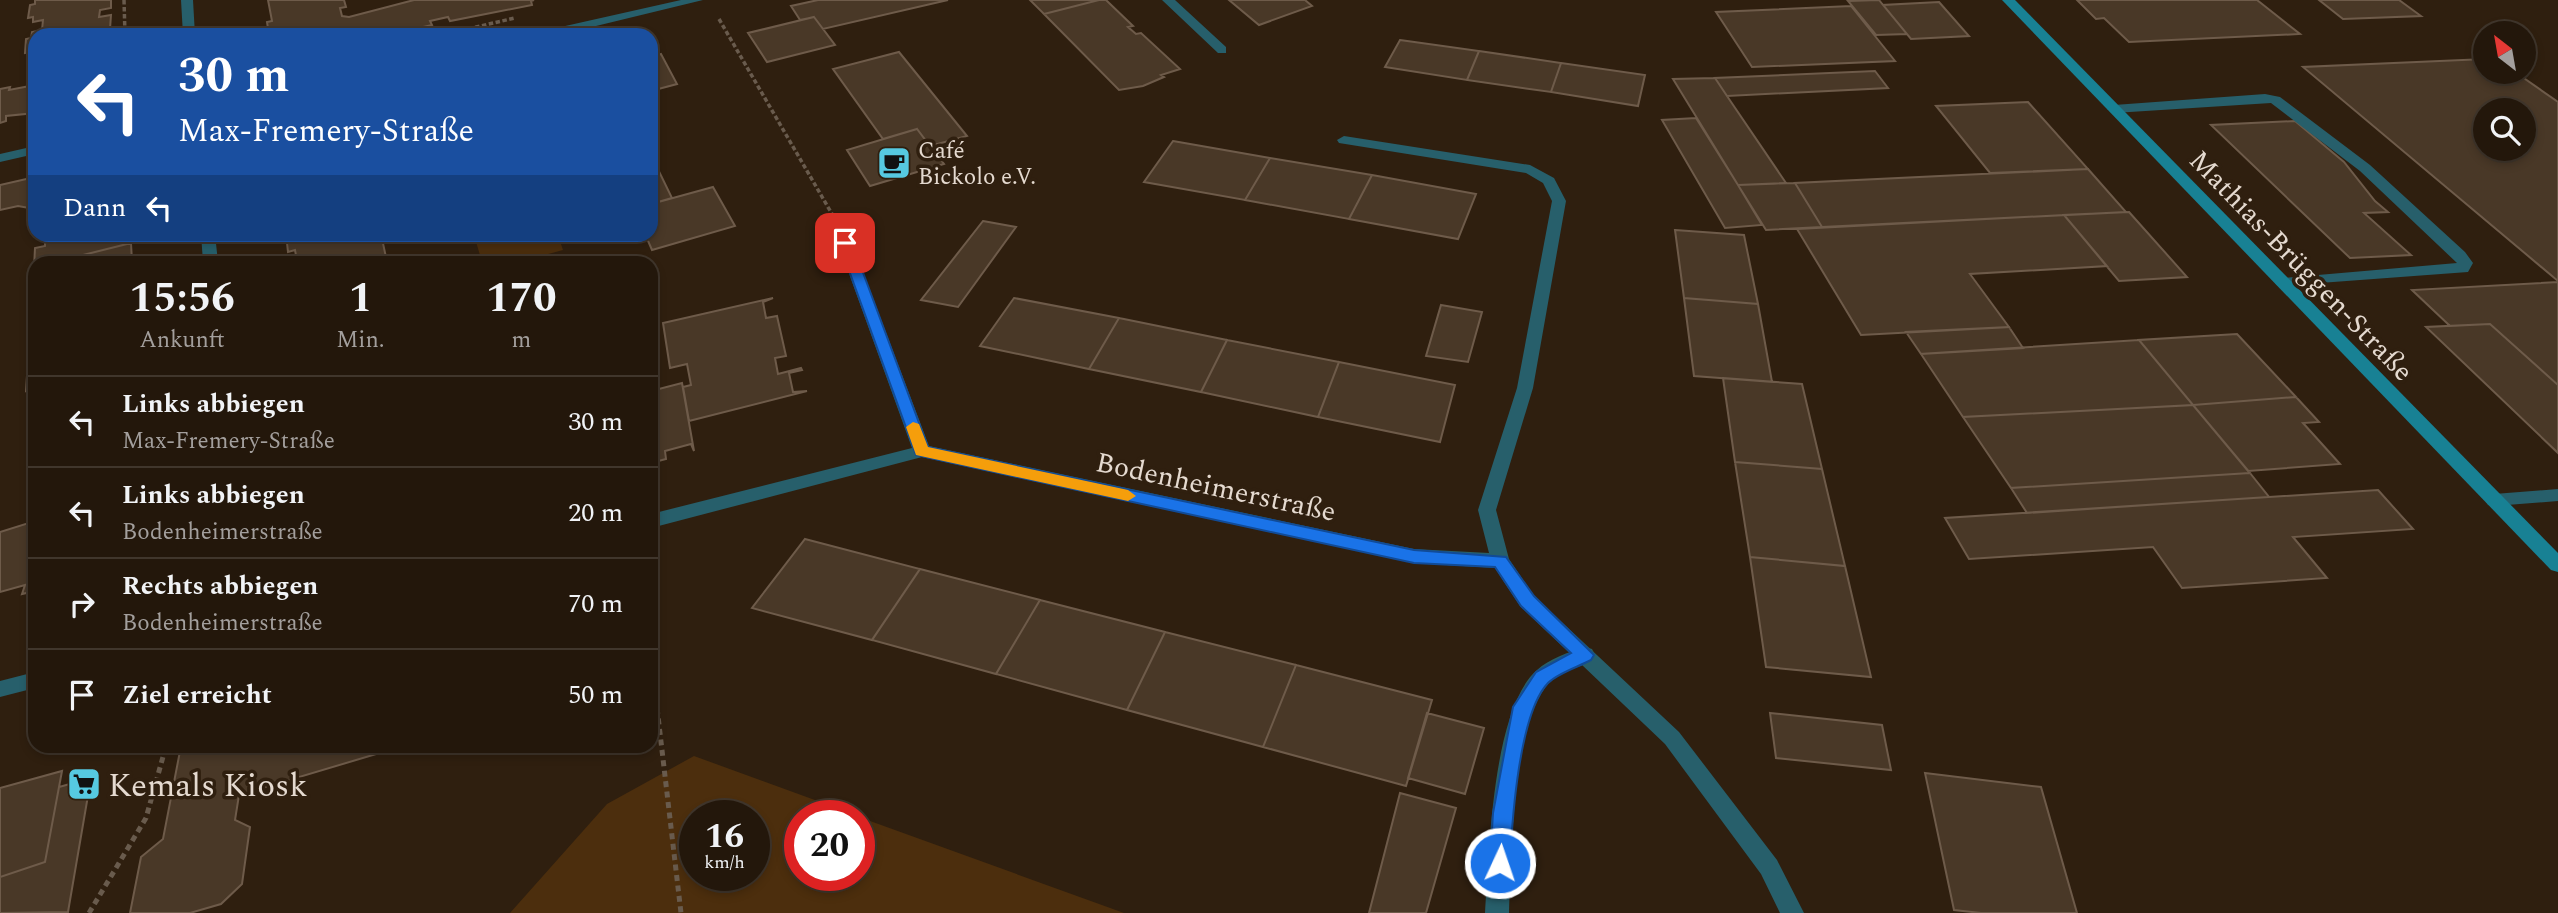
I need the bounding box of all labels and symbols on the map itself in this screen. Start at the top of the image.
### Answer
north arrow [2473,21,2536,84]
place label: Café Bickolo e.V. [918,134,1036,195]
street label: Mathias-Brüggen-Straße [2179,140,2423,392]
cafe icon: Café Bickolo e.V. [875,144,913,182]
pin [815,213,875,273]
street label: Bodenheimerstraße [1092,441,1340,534]
place label: Kemals Kiosk [108,761,308,811]
supermarket icon: Kemals Kiosk [65,765,103,803]
speed limit sign: 20 [784,800,875,891]
position arrow [1463,826,1537,900]

